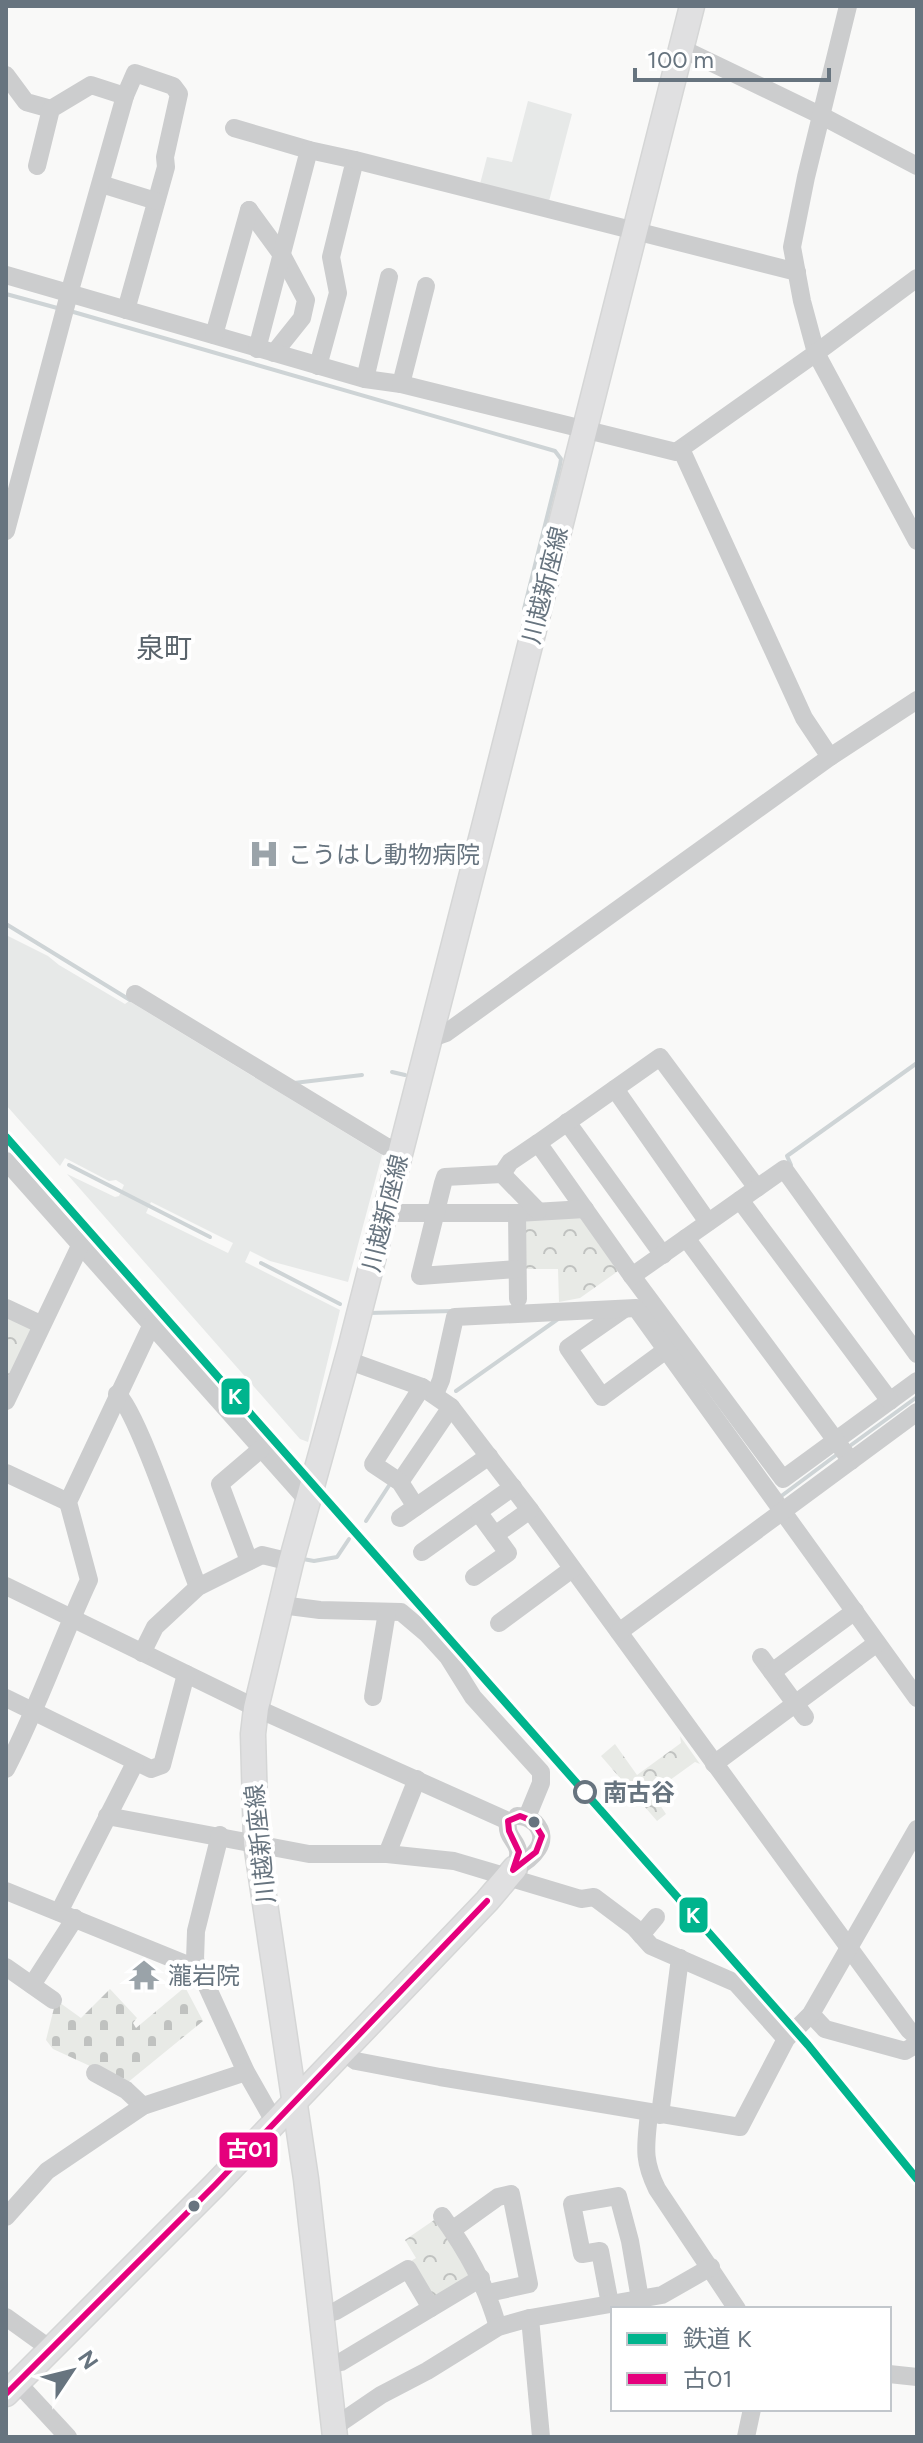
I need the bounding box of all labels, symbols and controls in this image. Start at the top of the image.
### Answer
scale bar [635,32,829,82]
text: 100 m [647,45,714,74]
street label: 川越新座線 [516,523,574,647]
district label: 泉町 [136,631,192,665]
hospital icon: こうはし動物病院 [247,837,281,871]
place label: こうはし動物病院 [288,840,480,869]
street label: 川越新座線 [356,1151,414,1275]
line badge: K [220,1377,251,1416]
text: K [228,1383,243,1410]
place label: 南古谷 [603,1778,675,1807]
marker: 南古谷 [574,1781,596,1803]
street label: 川越新座線 [239,1783,281,1905]
unlabelled marker [526,1814,542,1830]
line badge: K [678,1896,709,1934]
text: K [686,1902,701,1929]
temple icon: 瀧岩院 [127,1958,161,1992]
place label: 瀧岩院 [168,1961,240,1990]
line badge: 古01 [218,2131,279,2169]
text: 古01 [226,2136,272,2163]
unlabelled marker [186,2198,202,2214]
legend [611,2307,891,2411]
text: 鉄道 K [683,2324,752,2353]
north arrow [32,2331,112,2411]
text: N [72,2345,104,2375]
text: 古01 [683,2364,732,2393]

